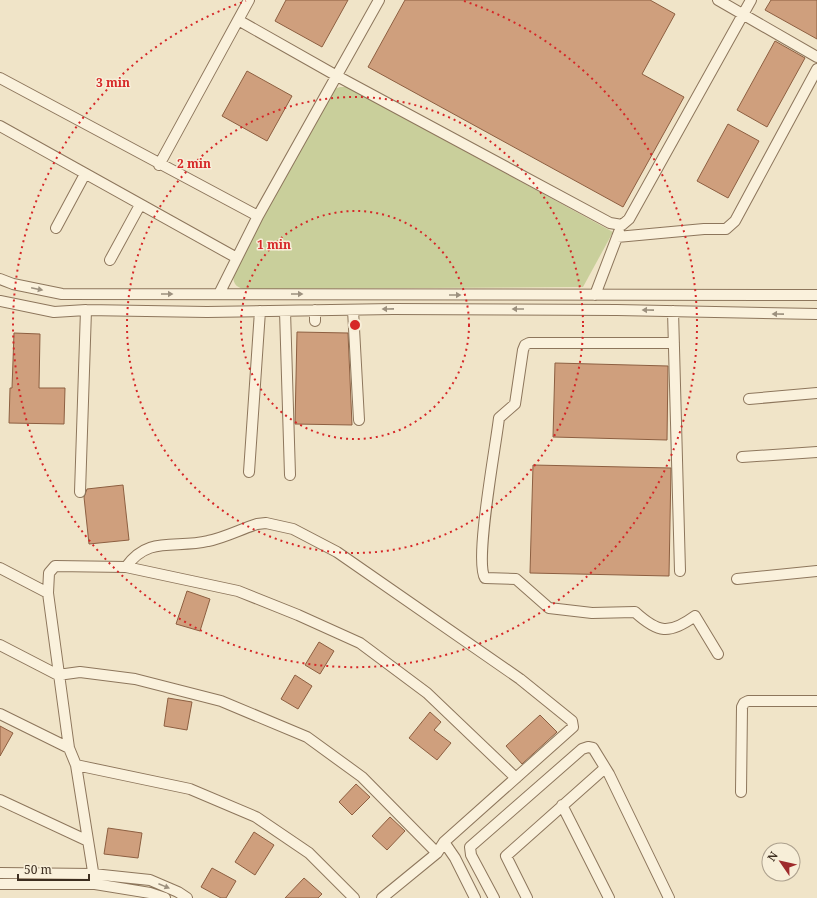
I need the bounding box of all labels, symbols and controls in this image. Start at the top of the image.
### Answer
text: 3 min [96,74,130,91]
text: 2 min [177,155,211,172]
text: 1 min [257,236,291,253]
one-way arrow [31,286,44,292]
one-way arrow [161,291,174,297]
one-way arrow [291,291,304,297]
one-way arrow [449,292,462,298]
one-way arrow [381,306,394,312]
one-way arrow [511,306,524,312]
one-way arrow [642,307,654,314]
one-way arrow [772,310,784,317]
centre of rings [348,318,362,332]
north arrow [761,842,801,882]
text: N [764,848,781,864]
scale bar [18,856,89,882]
text: 50 m [24,861,52,878]
one-way arrow [158,883,170,889]

